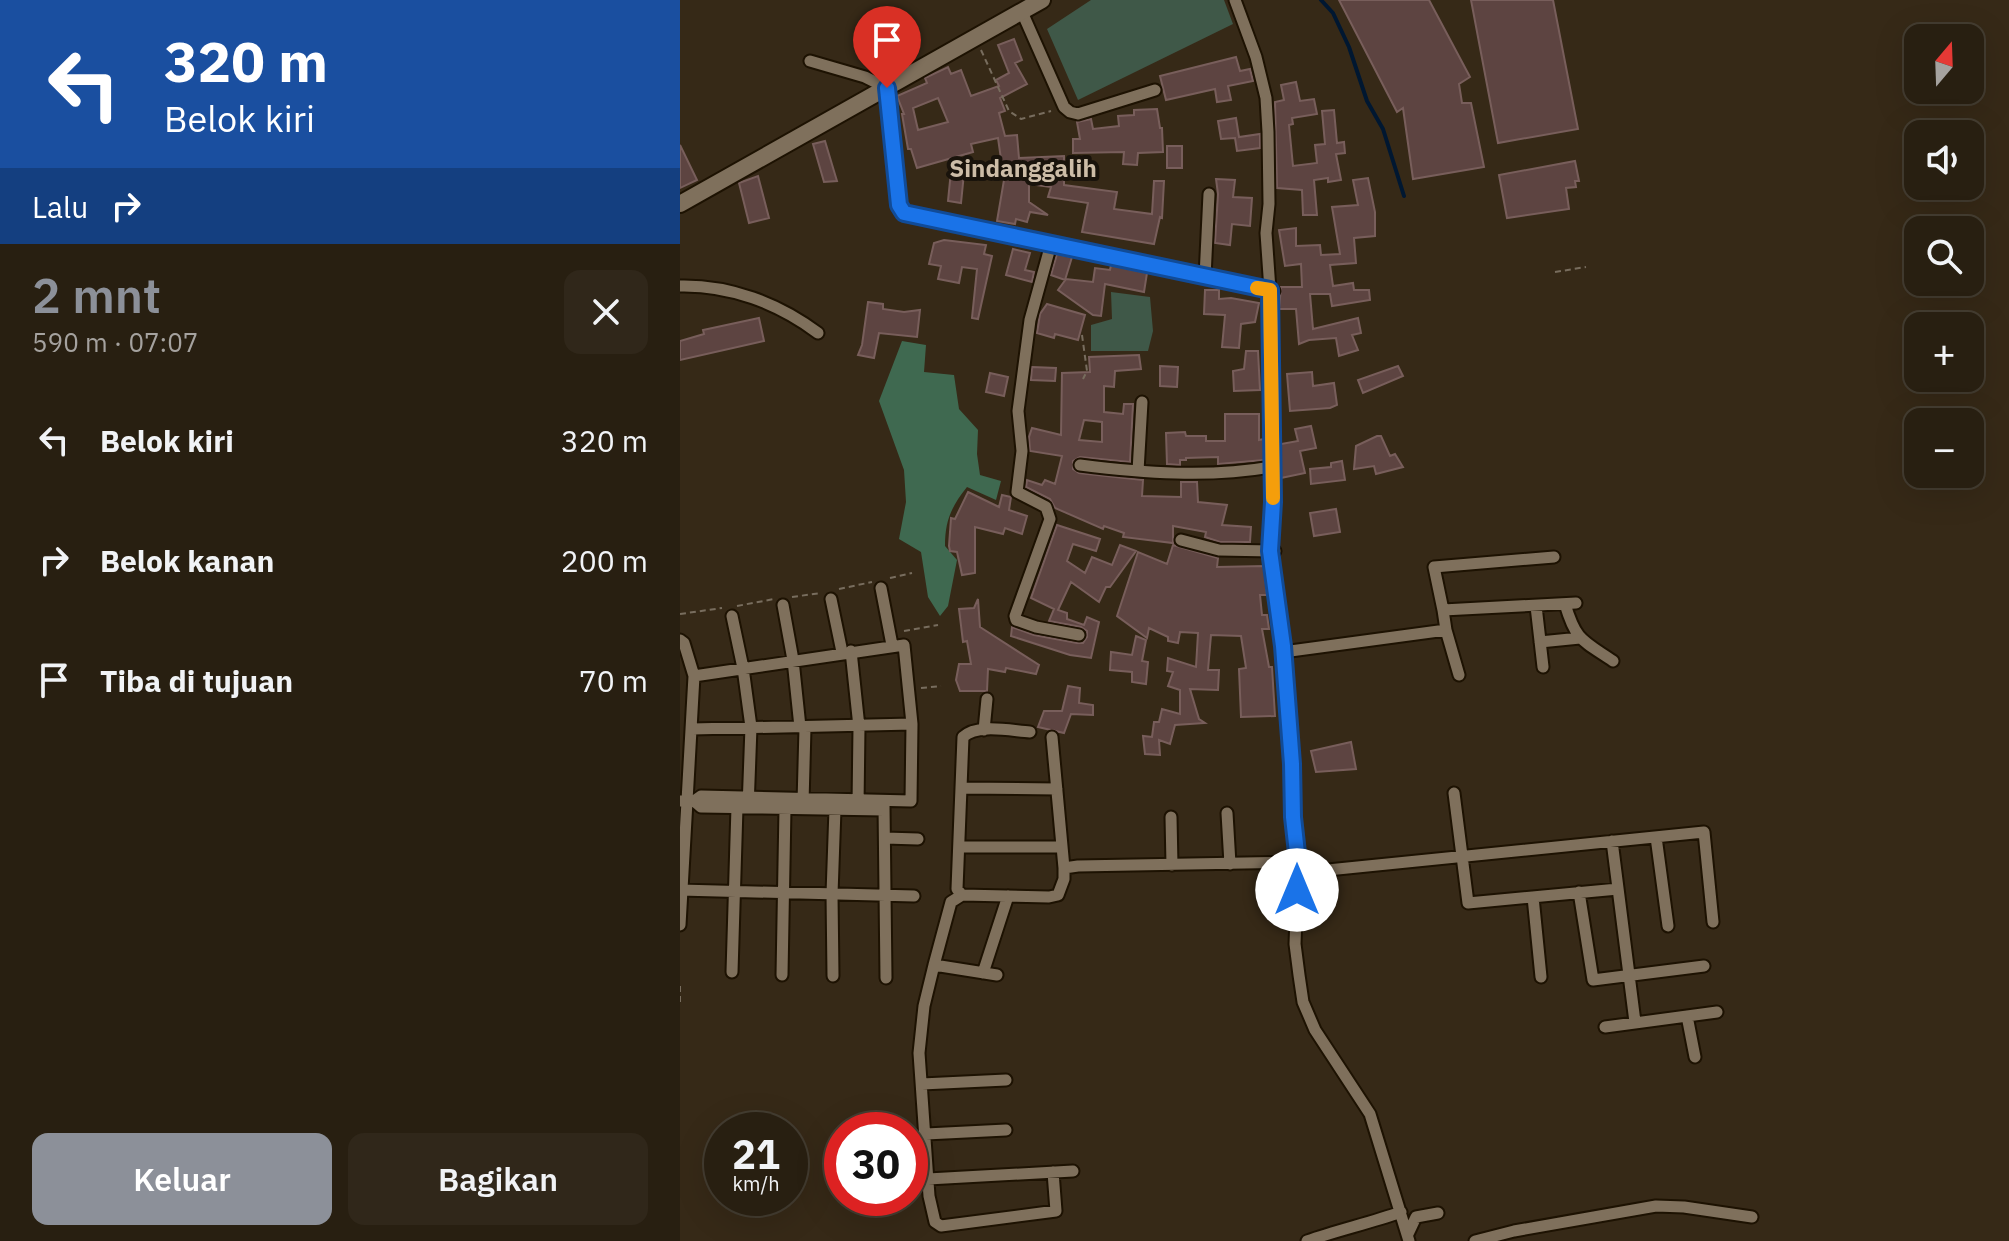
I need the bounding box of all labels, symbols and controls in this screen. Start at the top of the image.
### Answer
pin [853,6,921,88]
icon: arrive [865,18,909,62]
north arrow [1904,24,1984,104]
map controls [1904,24,1984,488]
text: 320 m [164,25,328,97]
icon: left [32,32,136,136]
text: Belok kiri [164,95,315,142]
button: sound [1904,120,1984,200]
district label: Sindanggalih [949,152,1097,184]
icon: right [104,184,148,228]
text: Lalu [32,187,88,226]
button: search [1904,216,1984,296]
text: 2 mnt [32,264,161,326]
button: close [564,270,648,354]
button: + [1904,312,1984,392]
text: 590 m · 07:07 [32,325,198,359]
button: − [1904,408,1984,488]
icon: left [32,418,76,462]
text: Belok kiri [100,421,234,460]
text: 320 m [561,421,648,460]
icon: right [32,538,76,582]
text: Belok kanan [100,541,274,580]
text: 200 m [561,541,648,580]
icon: arrive [32,658,76,702]
text: Tiba di tujuan [100,661,293,700]
text: 70 m [579,661,648,700]
position arrow [1255,848,1339,932]
speed limit sign: 30 [824,1112,928,1216]
text: 21 [732,1128,780,1180]
button: Keluar [32,1133,332,1225]
button: Bagikan [348,1133,648,1225]
text: km/h [732,1170,780,1197]

